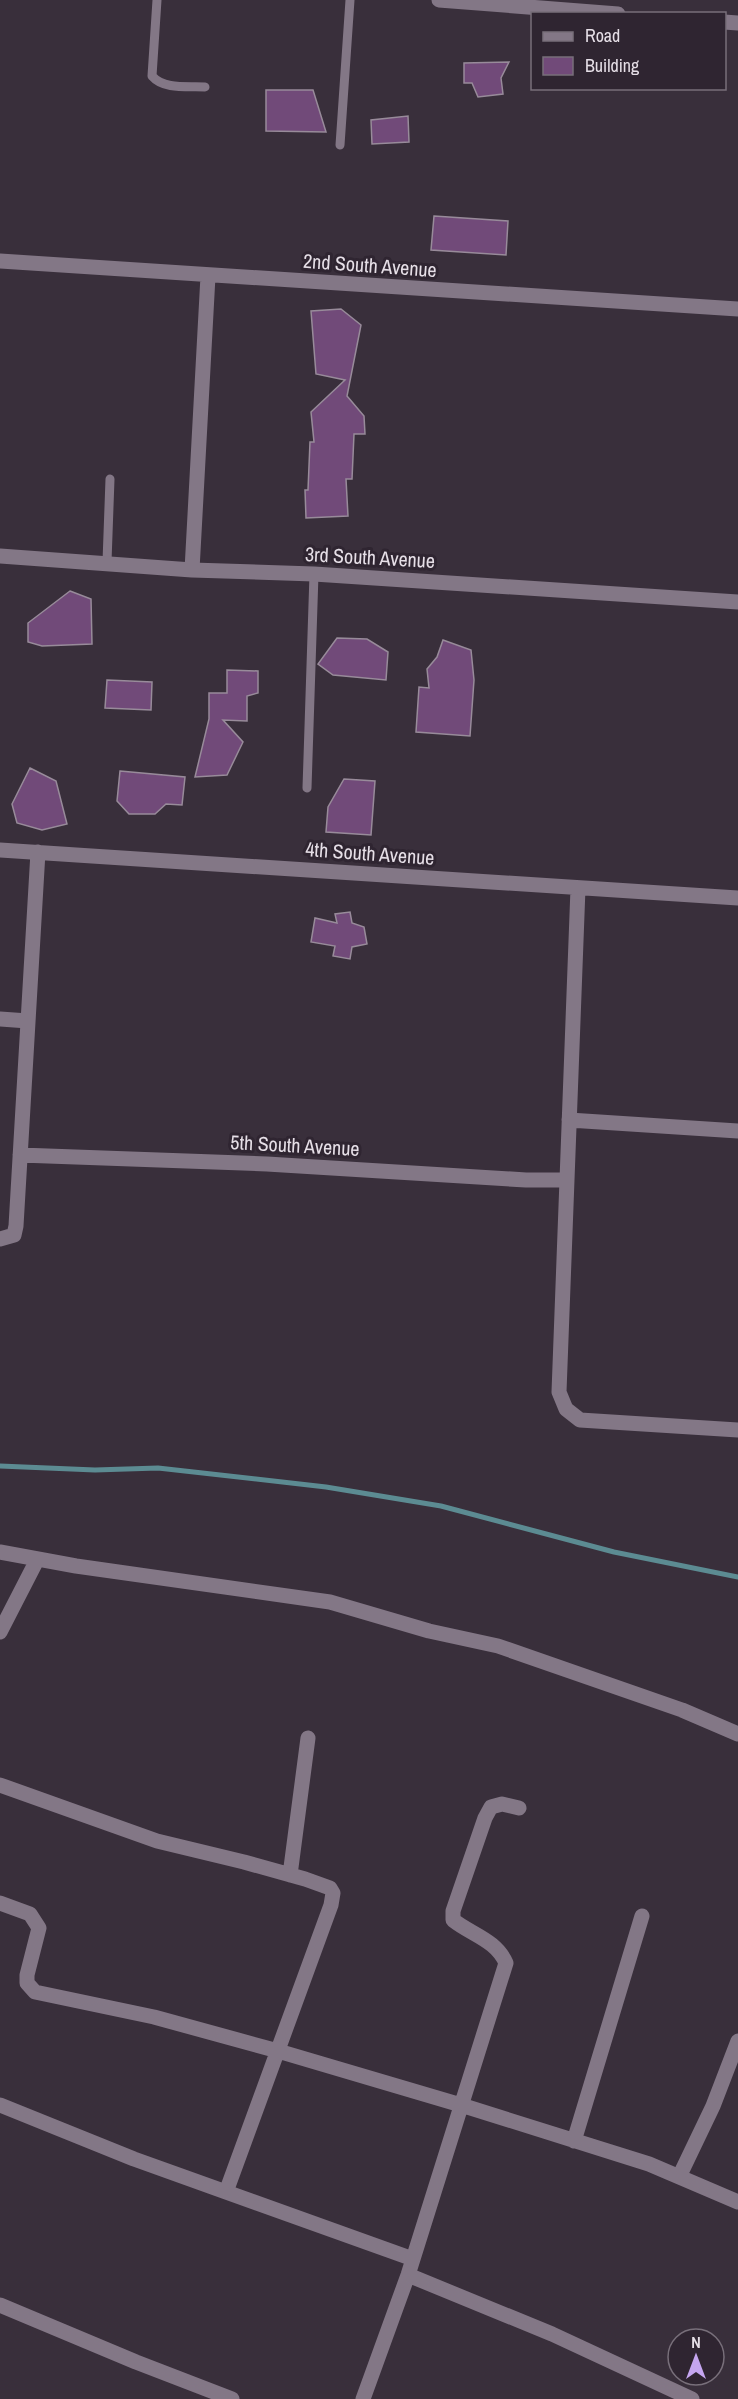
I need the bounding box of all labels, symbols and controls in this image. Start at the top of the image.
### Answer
legend [531,12,726,90]
text: Road [585,23,620,48]
text: Building [585,53,640,78]
street label: 2nd South Avenue [302,247,438,283]
street label: 3rd South Avenue [304,540,436,574]
street label: 4th South Avenue [305,835,435,871]
street label: 5th South Avenue [230,1128,360,1162]
north arrow [666,2327,726,2387]
text: N [691,2331,701,2353]

